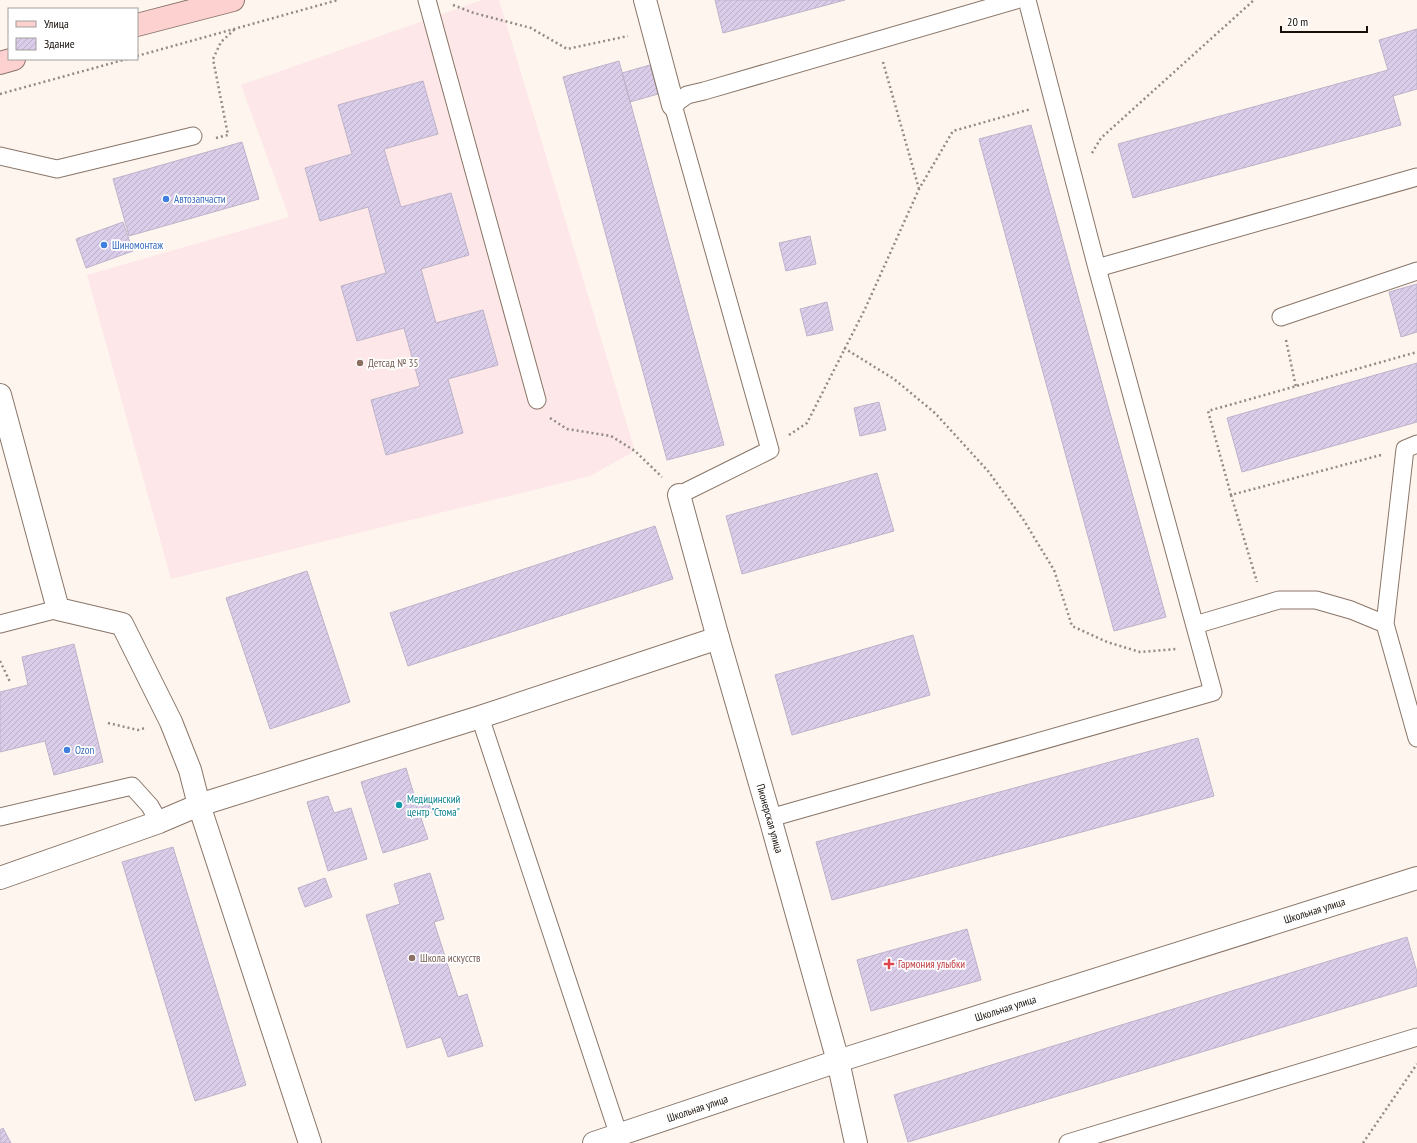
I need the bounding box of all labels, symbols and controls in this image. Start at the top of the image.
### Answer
legend [8,8,138,60]
scale bar [1281,8,1367,34]
text: 20 m [1287,14,1308,29]
text: Улица [44,16,69,31]
text: Здание [44,36,75,51]
place label: Автозапчасти [174,192,226,206]
marker: Автозапчасти [161,194,171,204]
place label: Шиномонтаж [112,238,163,252]
marker: Шиномонтаж [99,240,109,250]
place label: Детсад № 35 [368,356,419,370]
marker: Детсад № 35 [355,358,365,368]
place label: Ozon [75,743,94,757]
marker: Ozon [62,745,72,755]
street label: Пионерская улица [753,782,786,855]
place label: Медицинский центр "Стома" [407,792,460,819]
marker: Медицинский центр "Стома" [394,800,404,810]
street label: Школьная улица [1282,894,1347,927]
place label: Школа искусств [420,951,481,965]
marker: Школа искусств [407,953,417,963]
place label: Гармония улыбки [898,957,965,971]
marker: Гармония улыбки [883,958,895,970]
street label: Школьная улица [973,992,1038,1024]
street label: Школьная улица [665,1092,730,1125]

